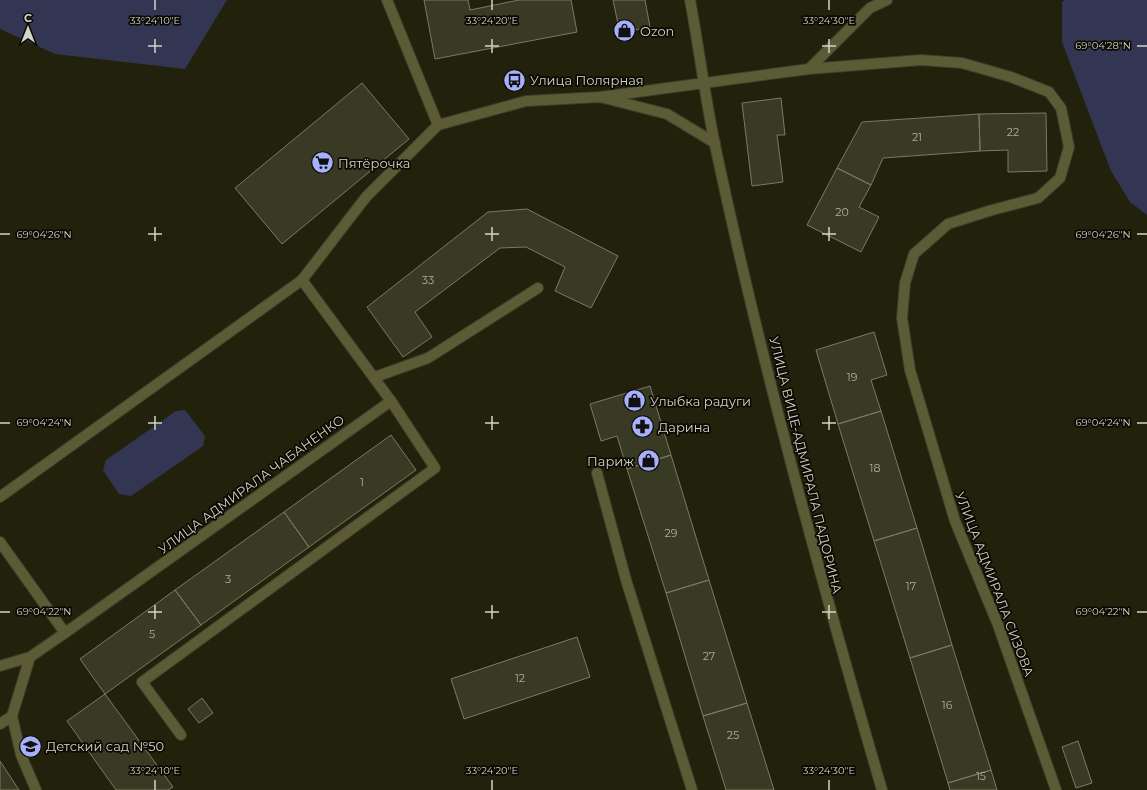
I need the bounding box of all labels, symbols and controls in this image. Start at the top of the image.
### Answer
north arrow [8,8,48,48]
text: С [24,11,32,25]
text: 33°24'10"E [130,14,181,27]
text: 33°24'20"E [466,14,518,27]
text: 33°24'30"E [803,14,855,27]
shop icon: Ozon [611,18,637,44]
place label: Ozon [640,23,674,39]
text: 69°04'28"N [1075,39,1131,52]
bus stop icon: Улица Полярная [502,67,528,93]
place label: Улица Полярная [530,72,644,88]
house number: 22 [1007,125,1019,139]
house number: 21 [912,130,922,144]
supermarket icon: Пятёрочка [309,150,335,176]
place label: Пятёрочка [338,155,410,171]
house number: 20 [835,205,849,219]
text: 69°04'26"N [16,228,72,241]
text: 69°04'26"N [1075,228,1131,241]
house number: 33 [422,273,434,287]
street label: УЛИЦА ВИЦЕ-АДМИРАЛА ПАДОРИНА [766,335,846,595]
house number: 19 [847,370,858,384]
shop icon: Улыбка радуги [622,388,648,414]
place label: Улыбка радуги [650,393,751,409]
street label: УЛИЦА АДМИРАЛА ЧАБАНЕНКО [155,411,347,557]
pharmacy icon: Дарина [630,414,656,440]
text: 69°04'24"N [16,416,72,429]
text: 69°04'24"N [1075,416,1131,429]
place label: Дарина [658,419,710,435]
shop icon: Париж [636,448,662,474]
place label: Париж [587,453,634,469]
house number: 18 [870,461,881,475]
house number: 1 [360,475,364,489]
street label: УЛИЦА АДМИРАЛА СИЗОВА [952,489,1038,679]
house number: 29 [665,526,678,540]
house number: 3 [225,572,231,586]
house number: 17 [906,579,916,593]
text: 69°04'22"N [17,605,71,618]
text: 69°04'22"N [1076,605,1130,618]
house number: 5 [149,627,155,641]
house number: 27 [703,649,715,663]
house number: 12 [515,671,525,685]
house number: 16 [942,698,953,712]
house number: 25 [727,728,739,742]
school or university icon: Детский сад №50 [17,733,43,759]
place label: Детский сад №50 [46,738,164,754]
text: 33°24'10"E [130,764,181,777]
text: 33°24'20"E [466,764,518,777]
text: 33°24'30"E [803,764,855,777]
house number: 15 [976,769,986,783]

